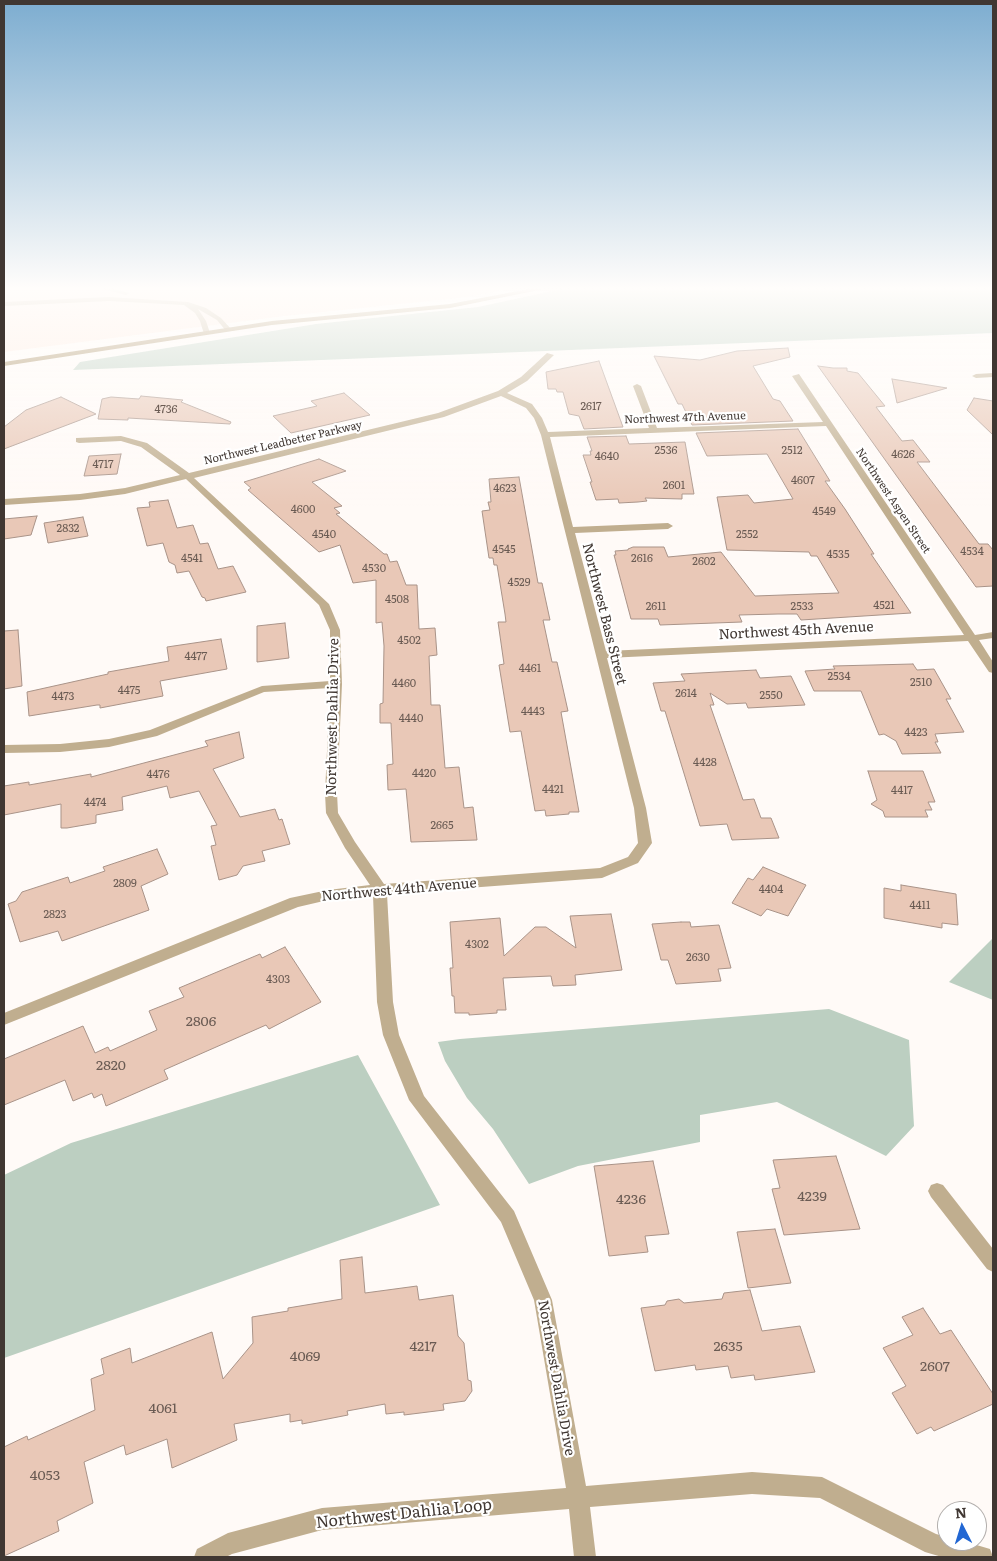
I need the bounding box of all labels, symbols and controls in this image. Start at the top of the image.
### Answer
house number: 2617 [580,400,602,414]
house number: 4736 [154,403,178,417]
street label: Northwest 47th Avenue [624,409,746,427]
street label: Northwest Leadbetter Parkway [203,418,363,468]
house number: 2536 [654,444,678,458]
house number: 2512 [781,444,803,458]
street label: Northwest Aspen Street [853,446,933,556]
house number: 4626 [891,448,915,462]
house number: 4640 [595,450,619,464]
house number: 4717 [93,458,113,472]
house number: 4607 [791,474,815,488]
house number: 2601 [663,479,685,493]
house number: 4623 [493,482,517,496]
house number: 4600 [291,503,315,517]
house number: 4549 [812,505,836,519]
house number: 2832 [57,522,79,536]
house number: 4540 [312,528,336,542]
house number: 2552 [736,528,758,542]
street label: Northwest Bass Street [578,541,630,687]
house number: 4545 [492,543,516,557]
house number: 4534 [960,545,984,559]
house number: 4535 [826,548,850,562]
house number: 4541 [181,552,203,566]
house number: 2616 [631,552,653,566]
house number: 2602 [692,555,716,569]
house number: 4530 [362,562,386,576]
house number: 4529 [508,576,530,590]
house number: 4508 [385,593,409,607]
house number: 4521 [873,599,895,613]
house number: 2611 [646,600,666,614]
house number: 2533 [791,600,813,614]
street label: Northwest 45th Avenue [718,619,874,643]
house number: 4502 [397,634,421,648]
street label: Northwest Dahlia Drive [323,638,343,796]
house number: 4477 [185,650,207,664]
house number: 4461 [519,662,541,676]
house number: 2534 [827,670,851,684]
house number: 2510 [910,676,932,690]
house number: 4460 [392,677,416,691]
house number: 4475 [118,684,140,698]
house number: 2614 [675,687,697,701]
house number: 2550 [759,689,783,703]
house number: 4473 [51,690,75,704]
house number: 4443 [521,705,545,719]
house number: 4440 [399,712,423,726]
house number: 4423 [904,726,928,740]
house number: 4428 [693,756,717,770]
house number: 4420 [412,767,436,781]
house number: 4476 [146,768,170,782]
house number: 4421 [542,783,564,797]
house number: 4417 [891,784,913,798]
house number: 4474 [84,796,106,810]
house number: 2665 [431,819,453,833]
street label: Northwest 44th Avenue [321,875,477,905]
house number: 2809 [113,877,137,891]
house number: 4404 [759,883,783,897]
house number: 4411 [909,899,931,913]
house number: 2823 [43,908,67,922]
house number: 4302 [465,938,489,952]
house number: 2630 [686,951,710,965]
house number: 4303 [266,973,290,987]
house number: 2806 [186,1014,216,1030]
house number: 2820 [96,1058,126,1074]
house number: 4239 [797,1189,827,1205]
house number: 4236 [616,1192,646,1208]
street label: Northwest Dahlia Drive [534,1299,578,1457]
house number: 4217 [409,1339,437,1355]
house number: 2635 [713,1339,743,1355]
house number: 4069 [290,1349,320,1365]
house number: 2607 [920,1359,950,1375]
house number: 4061 [148,1401,178,1417]
house number: 4053 [30,1468,60,1484]
street label: Northwest Dahlia Loop [315,1495,493,1533]
north arrow [937,1501,987,1551]
text: N [954,1502,968,1523]

